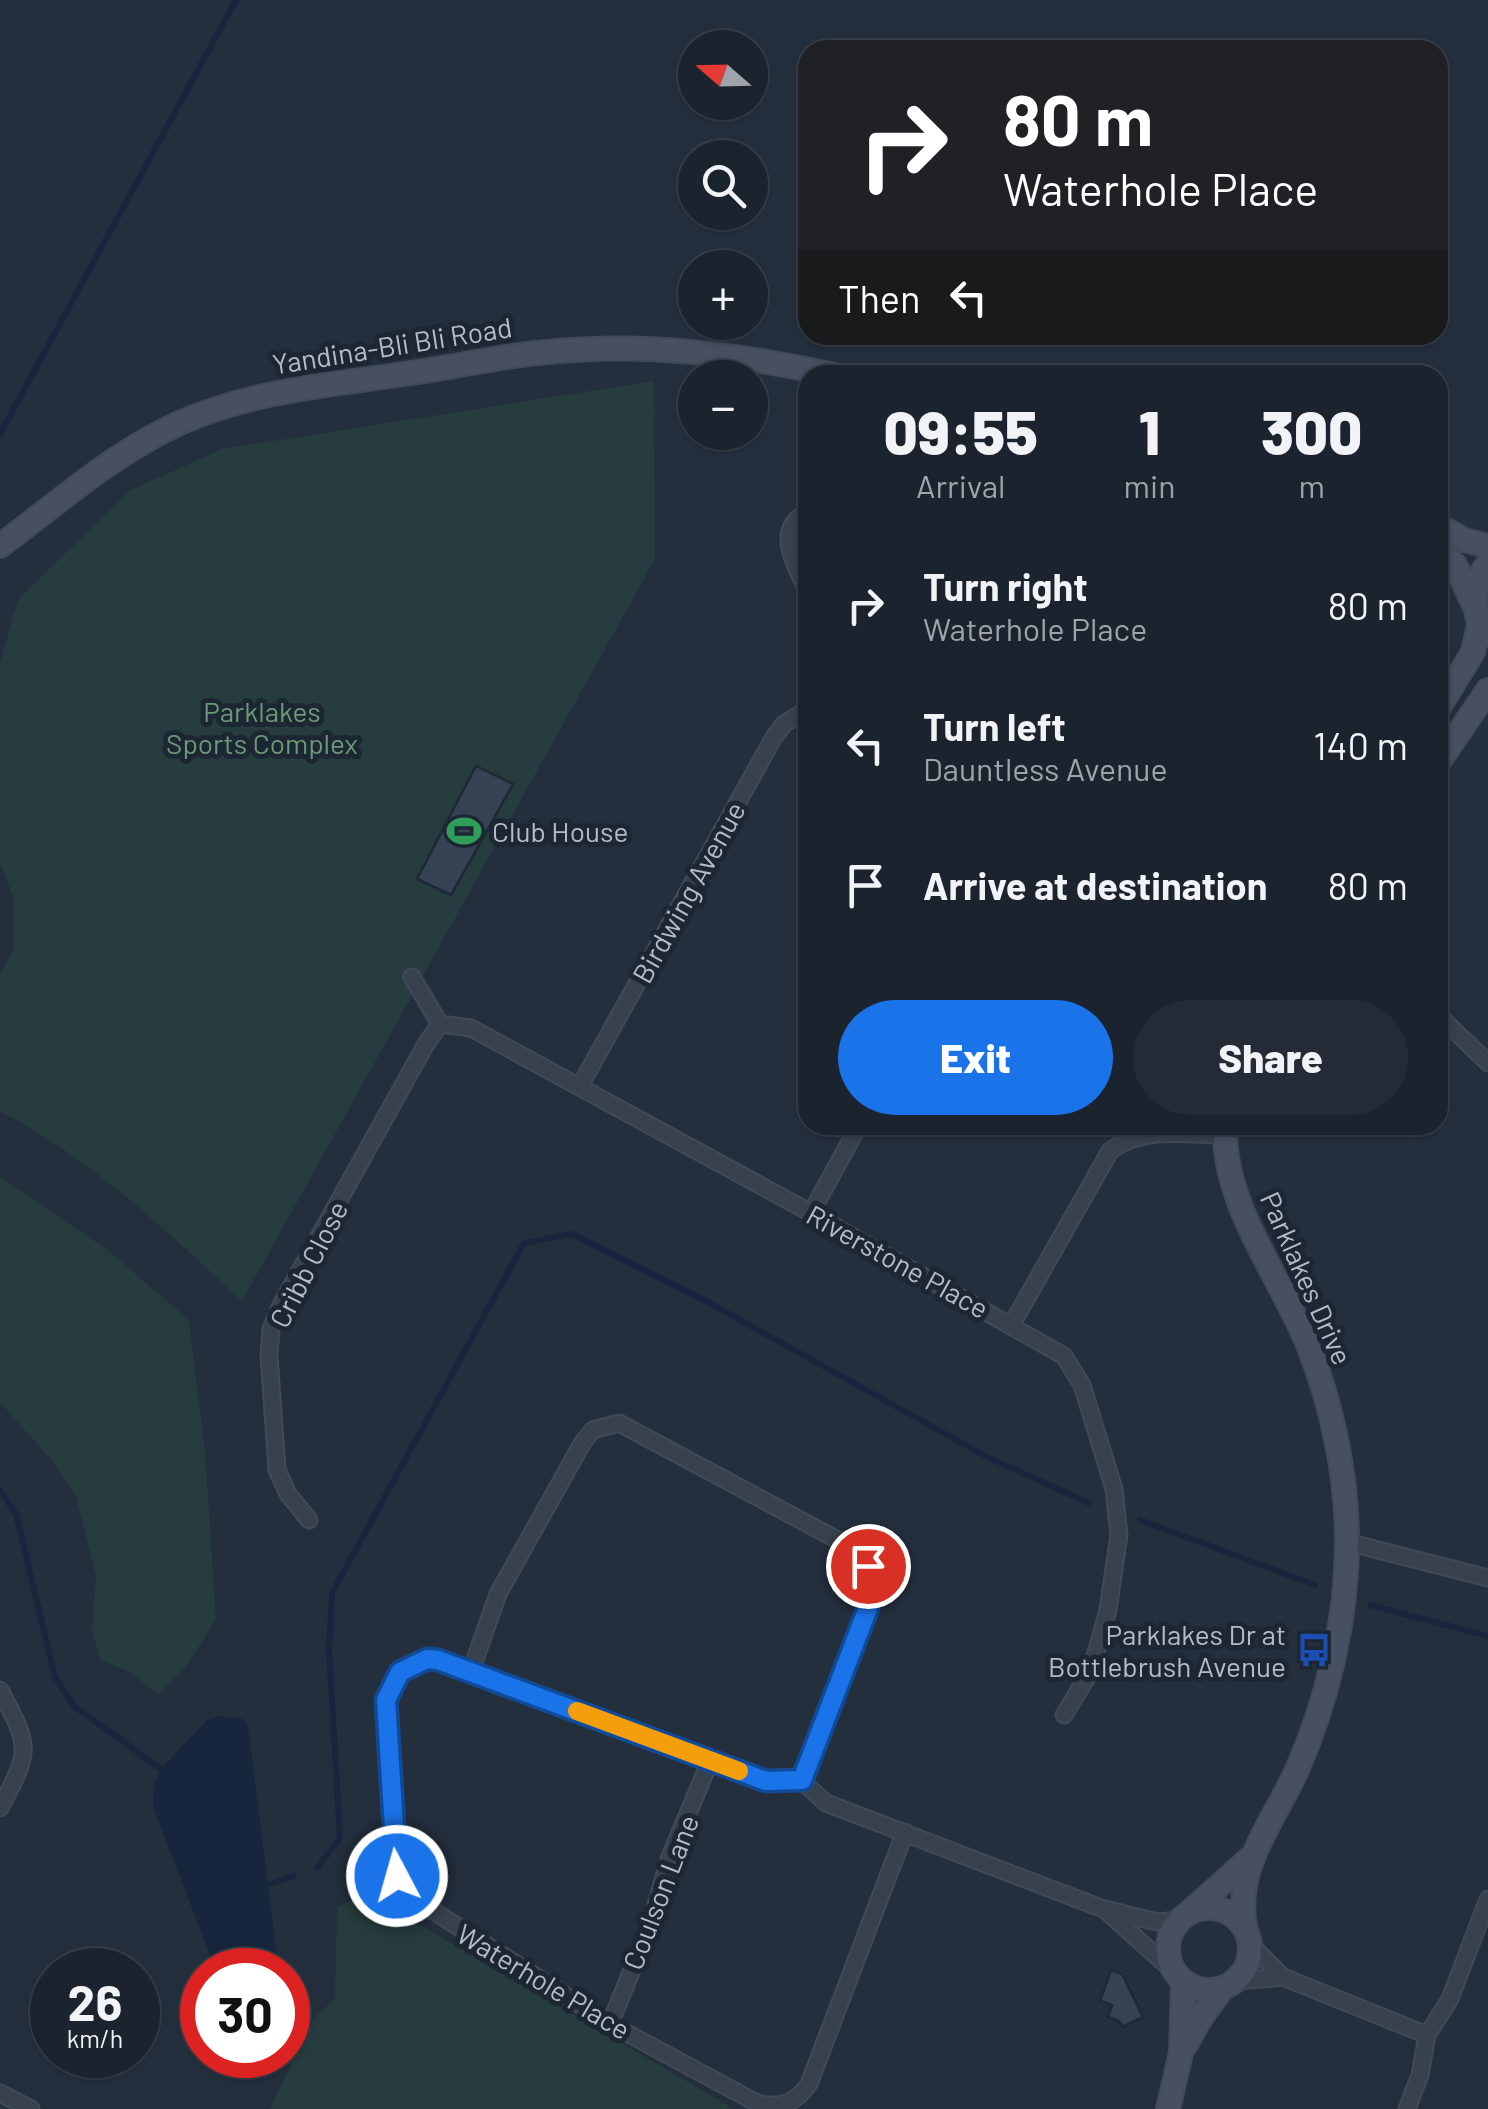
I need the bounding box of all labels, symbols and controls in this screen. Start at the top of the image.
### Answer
north arrow [678,30,768,120]
map controls [678,30,768,450]
text: 80 m [1003,76,1153,160]
icon: right [838,80,968,210]
button: search [678,140,768,230]
text: Waterhole Place [1003,161,1318,215]
button: + [678,250,768,340]
icon: left [941,270,996,325]
text: Then [838,275,921,321]
street label: Yandina-Bli Bli Road [270,309,514,381]
button: − [678,360,768,450]
text: 09:55 [884,395,1038,467]
text: 1 [1139,395,1160,467]
text: 300 [1261,395,1362,467]
text: Arrival [916,466,1005,504]
text: min [1124,466,1175,504]
text: m [1298,466,1325,504]
text: Turn right [923,563,1088,609]
icon: right [838,578,893,633]
text: 80 m [1328,582,1408,628]
text: Waterhole Place [923,609,1147,647]
park label: Parklakes Sports Complex [166,694,358,760]
text: Turn left [923,703,1066,749]
icon: left [838,718,893,773]
text: 140 m [1313,722,1408,768]
text: Dauntless Avenue [923,749,1168,787]
street label: Birdwing Avenue [624,795,752,989]
sports icon: Club House [445,812,483,850]
place label: Club House [492,814,628,848]
icon: arrive [838,858,893,913]
text: Arrive at destination [923,862,1268,908]
text: 80 m [1328,862,1408,908]
button: Exit [838,1000,1113,1115]
button: Share [1133,1000,1408,1115]
street label: Parklakes Drive [1254,1186,1360,1370]
street label: Cribb Close [262,1195,354,1333]
street label: Riverstone Place [801,1197,995,1325]
pin [826,1524,911,1609]
icon: arrive [841,1539,896,1594]
place label: Parklakes Dr at Bottlebrush Avenue [1048,1617,1286,1683]
bus stop icon: Parklakes Dr at Bottlebrush Avenue [1295,1631,1333,1669]
street label: Coulson Lane [615,1810,705,1974]
position arrow [345,1824,449,1928]
street label: Waterhole Place [451,1916,637,2046]
speed limit sign: 30 [180,1948,310,2078]
text: 26 [68,1971,122,2031]
text: km/h [67,2023,123,2053]

